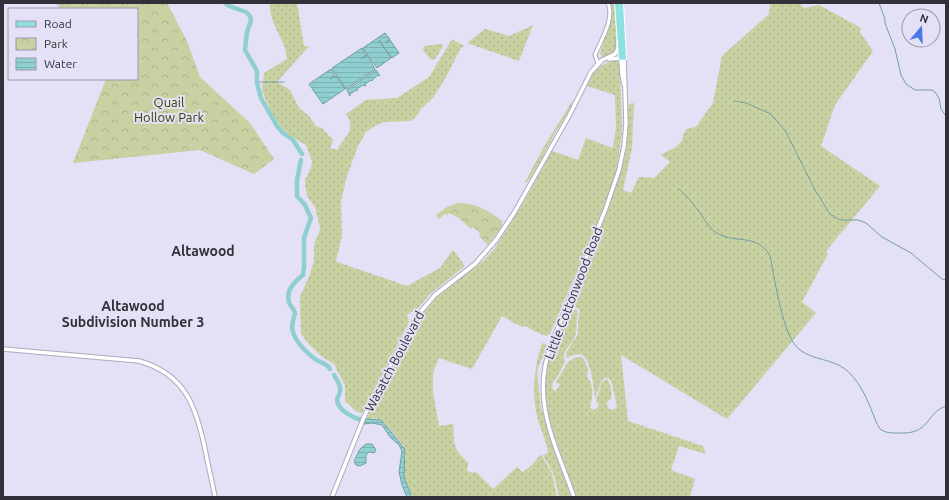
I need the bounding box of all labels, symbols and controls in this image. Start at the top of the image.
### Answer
legend [8,8,138,80]
north arrow [901,8,941,48]
text: N [918,12,930,26]
text: Road [44,17,72,30]
text: Park [44,37,68,50]
text: Water [44,57,77,70]
park label: Quail Hollow Park [134,95,204,124]
street label: Little Cottonwood Road [541,225,605,361]
district label: Altawood [171,243,235,259]
district label: Altawood Subdivision Number 3 [62,298,204,330]
street label: Wasatch Boulevard [362,308,426,414]

